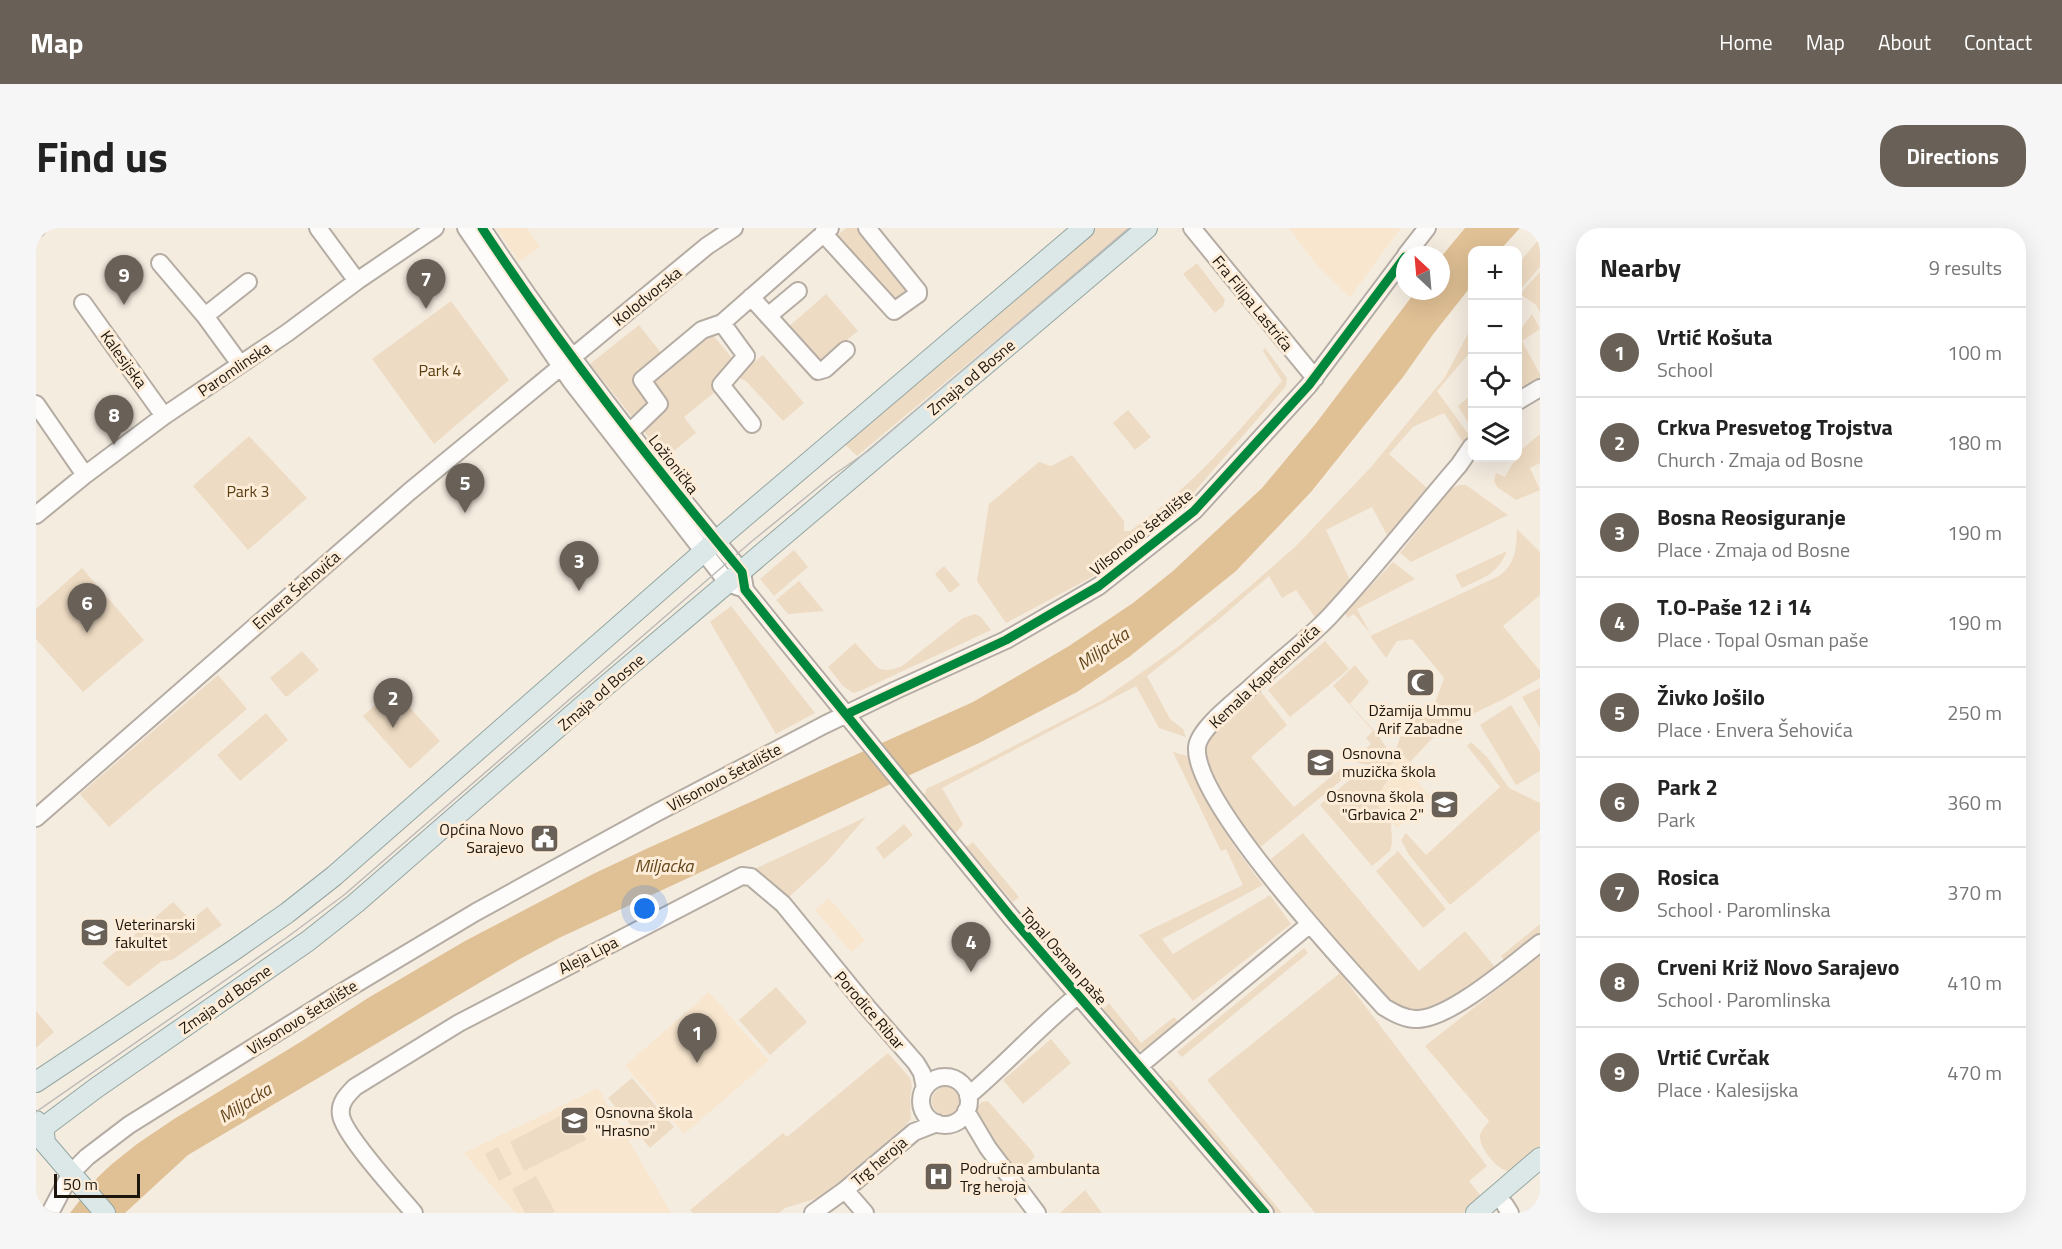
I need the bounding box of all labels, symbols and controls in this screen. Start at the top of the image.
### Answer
text: Map [30,21,84,64]
text: Home [1719,26,1773,58]
text: Map [1806,26,1845,58]
text: About [1878,26,1931,58]
text: Contact [1964,26,2032,58]
text: Find us [36,124,168,188]
button: Directions [1880,125,2026,187]
north arrow [1396,246,1450,300]
map controls [1468,246,1522,462]
button: + [1468,246,1522,300]
text: Nearby [1600,248,1681,287]
street label: Fra Filipa Lastrića [1207,250,1299,356]
text: 9 results [1929,252,2002,283]
pin: 9 [104,256,143,305]
pin: 7 [406,260,446,309]
street label: Kolodvorska [607,261,687,331]
button: − [1468,300,1522,354]
text: Vrtić Košuta [1657,320,1773,354]
street label: Kalesijska [95,325,153,393]
street label: Zmaja od Bosne [922,333,1020,421]
street label: Paromlinska [193,336,275,402]
text: 1 [1614,337,1625,368]
text: 100 m [1947,337,2002,368]
button: locate [1468,354,1522,408]
text: School [1657,354,1713,385]
park label: Park 4 [418,358,462,382]
pin: 8 [94,396,134,445]
button: layers [1468,408,1522,462]
text: Crkva Presvetog Trojstva [1657,410,1893,444]
text: 2 [1614,427,1625,458]
text: 180 m [1947,427,2002,458]
street label: Ložionička [643,429,705,499]
text: Church · Zmaja od Bosne [1657,444,1863,475]
pin: 5 [446,464,484,513]
park label: Park 3 [226,479,270,503]
street label: Vilsonovo šetalište [1084,483,1198,581]
text: Bosna Reosiguranje [1657,500,1846,534]
text: 3 [1614,517,1625,548]
text: 190 m [1947,517,2002,548]
text: Place · Zmaja od Bosne [1657,534,1850,565]
pin: 3 [560,542,598,591]
street label: Envera Šehovića [247,545,345,635]
pin: 6 [68,584,106,633]
text: T.O-Paše 12 i 14 [1657,590,1811,624]
text: 4 [1614,607,1625,638]
text: 190 m [1947,607,2002,638]
street label: Kemala Kapetanovića [1203,618,1325,734]
water label: Miljacka [1071,620,1135,676]
text: Place · Topal Osman paše [1657,624,1869,655]
street label: Zmaja od Bosne [552,648,650,736]
mosque icon: Džamija Ummu Arif Zabadne [1404,666,1436,698]
pin: 2 [374,678,412,728]
text: Živko Jošilo [1657,680,1765,714]
text: 5 [1614,697,1625,728]
text: 250 m [1947,697,2002,728]
place label: Džamija Ummu Arif Zabadne [1368,698,1472,740]
text: Place · Envera Šehovića [1657,714,1853,745]
street label: Vilsonovo šetalište [663,737,785,817]
place label: Osnovna muzička škola [1342,741,1436,783]
school or university icon: Osnovna muzička škola [1305,746,1337,778]
text: Park 2 [1657,770,1718,804]
place label: Osnovna škola "Grbavica 2" [1326,784,1424,826]
text: 6 [1614,787,1625,818]
text: 360 m [1947,787,2002,818]
school or university icon: Osnovna škola "Grbavica 2" [1429,789,1461,821]
text: Park [1657,804,1695,835]
place label: Općina Novo Sarajevo [439,817,524,859]
public building icon: Općina Novo Sarajevo [529,822,561,854]
water label: Miljacka [635,852,694,879]
text: Rosica [1657,860,1719,894]
text: 7 [1614,877,1625,908]
text: 370 m [1947,877,2002,908]
your location [630,894,659,923]
text: School · Paromlinska [1657,894,1831,925]
street label: Topal Osman paše [1015,902,1113,1010]
place label: Veterinarski fakultet [115,912,195,954]
school or university icon: Veterinarski fakultet [78,917,110,949]
pin: 4 [952,922,990,972]
street label: Aleja Lipa [554,930,622,980]
text: Crveni Križ Novo Sarajevo [1657,950,1899,984]
street label: Zmaja od Bosne [174,958,276,1040]
street label: Porodice Ribar [829,965,911,1055]
text: 8 [1614,967,1625,998]
text: 410 m [1947,967,2002,998]
street label: Vilsonovo šetalište [242,973,362,1061]
text: School · Paromlinska [1657,984,1831,1015]
pin: 1 [678,1014,716,1063]
text: Vrtić Cvrčak [1657,1040,1770,1074]
text: 9 [1614,1057,1625,1088]
text: 470 m [1947,1057,2002,1088]
text: Place · Kalesijska [1657,1074,1798,1105]
water label: Miljacka [213,1075,277,1129]
place label: Osnovna škola "Hrasno" [595,1100,693,1142]
school or university icon: Osnovna škola "Hrasno" [558,1105,590,1137]
street label: Trg heroja [846,1131,912,1191]
place label: Područna ambulanta Trg heroja [960,1156,1100,1198]
hospital icon: Područna ambulanta Trg heroja [923,1161,955,1193]
scale bar [54,1171,140,1198]
text: 50 m [63,1172,98,1196]

